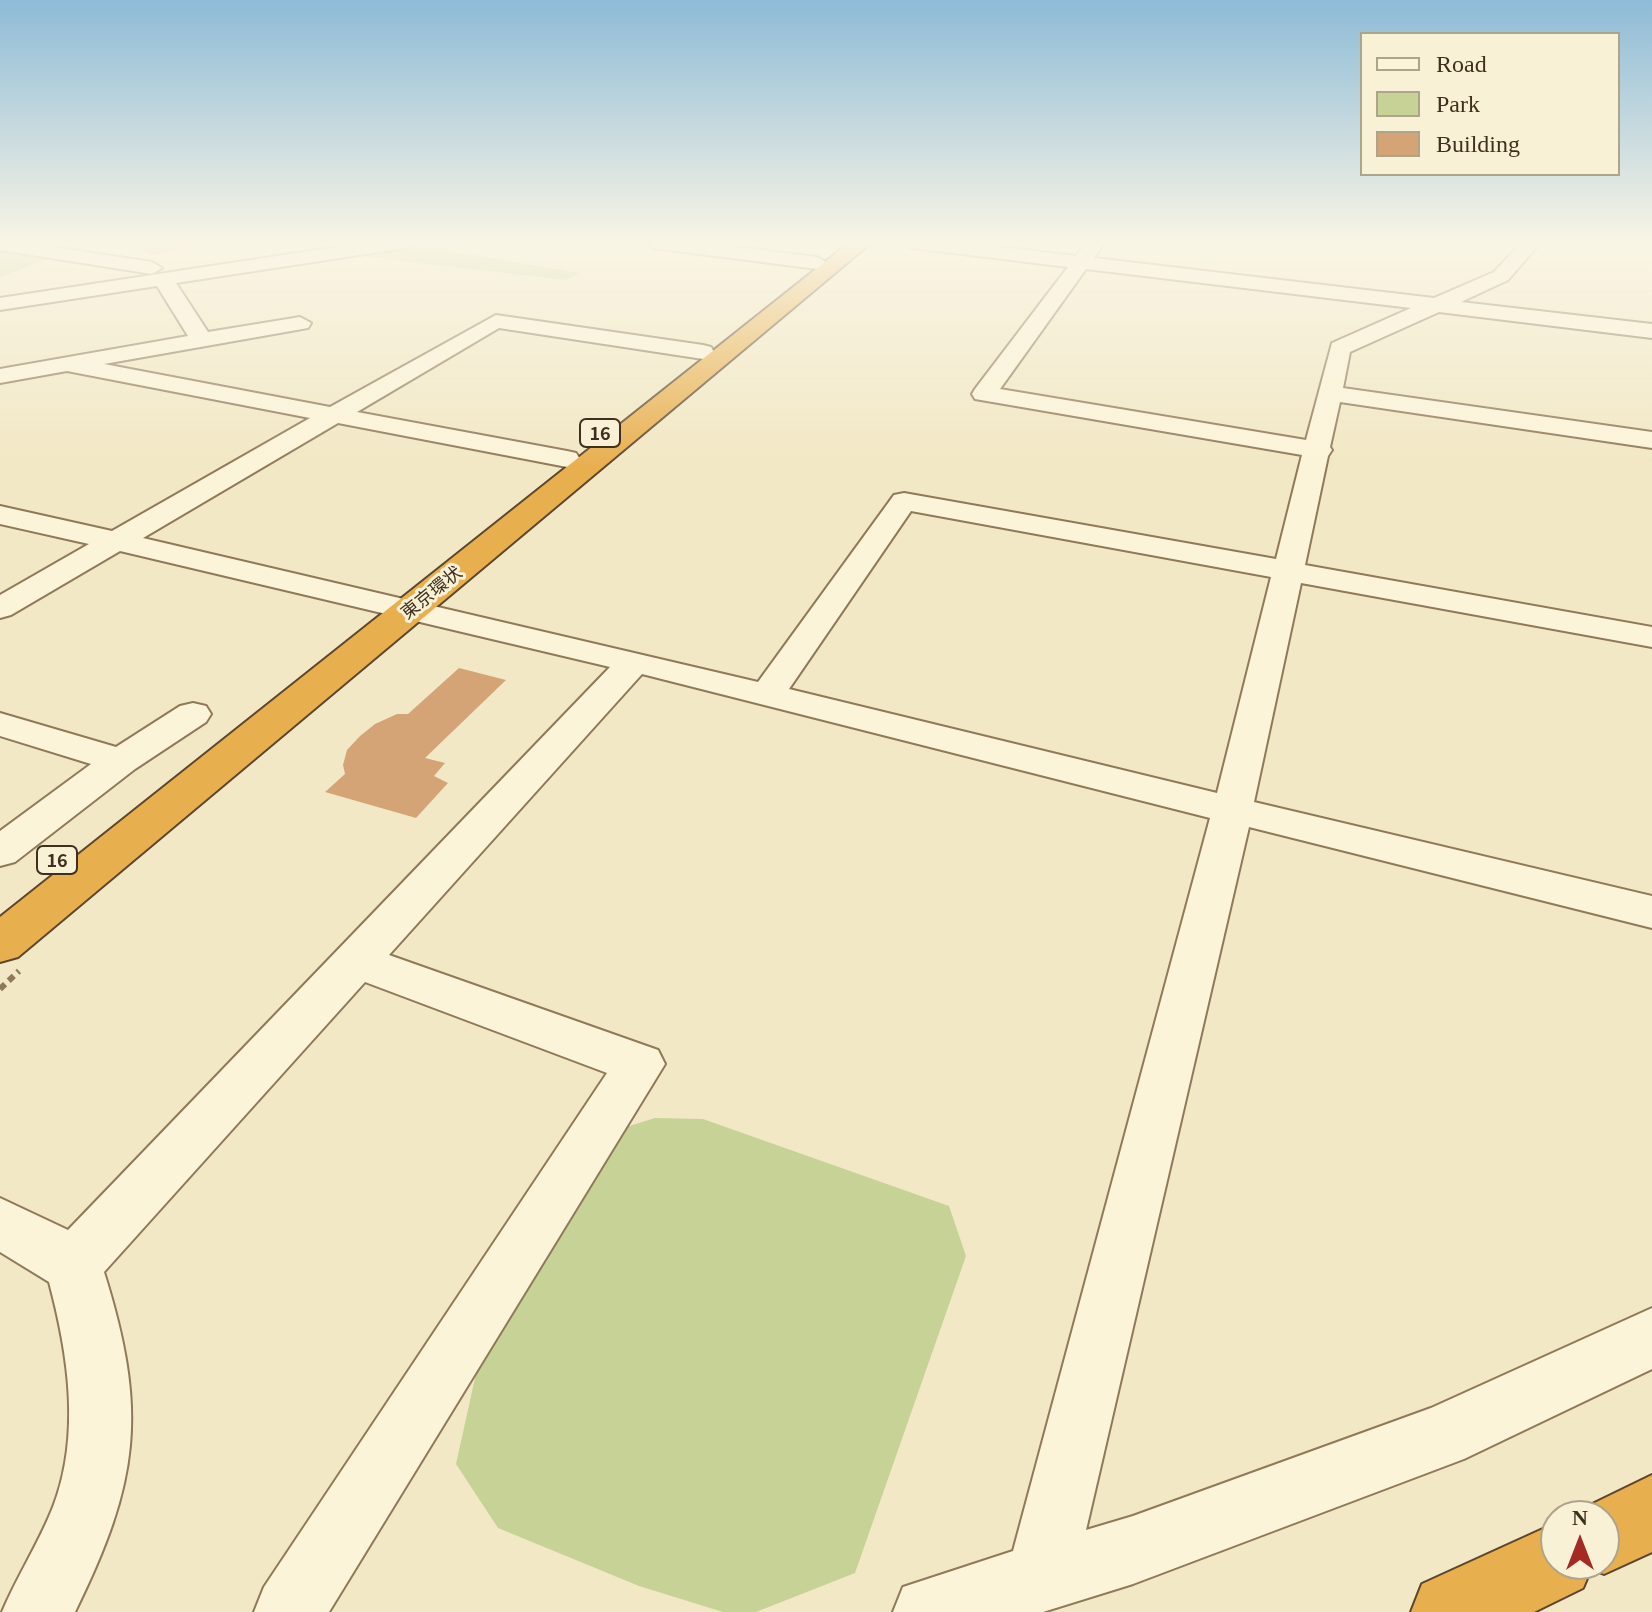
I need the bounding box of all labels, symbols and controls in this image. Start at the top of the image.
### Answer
legend [1360,32,1620,176]
text: Road [1436,51,1487,77]
text: Park [1436,91,1480,117]
text: Building [1436,131,1520,157]
road number: 16 [580,419,620,447]
street label: 東京環状 [396,561,466,623]
road number: 16 [37,846,77,874]
north arrow [1540,1500,1620,1580]
text: N [1572,1505,1588,1530]

